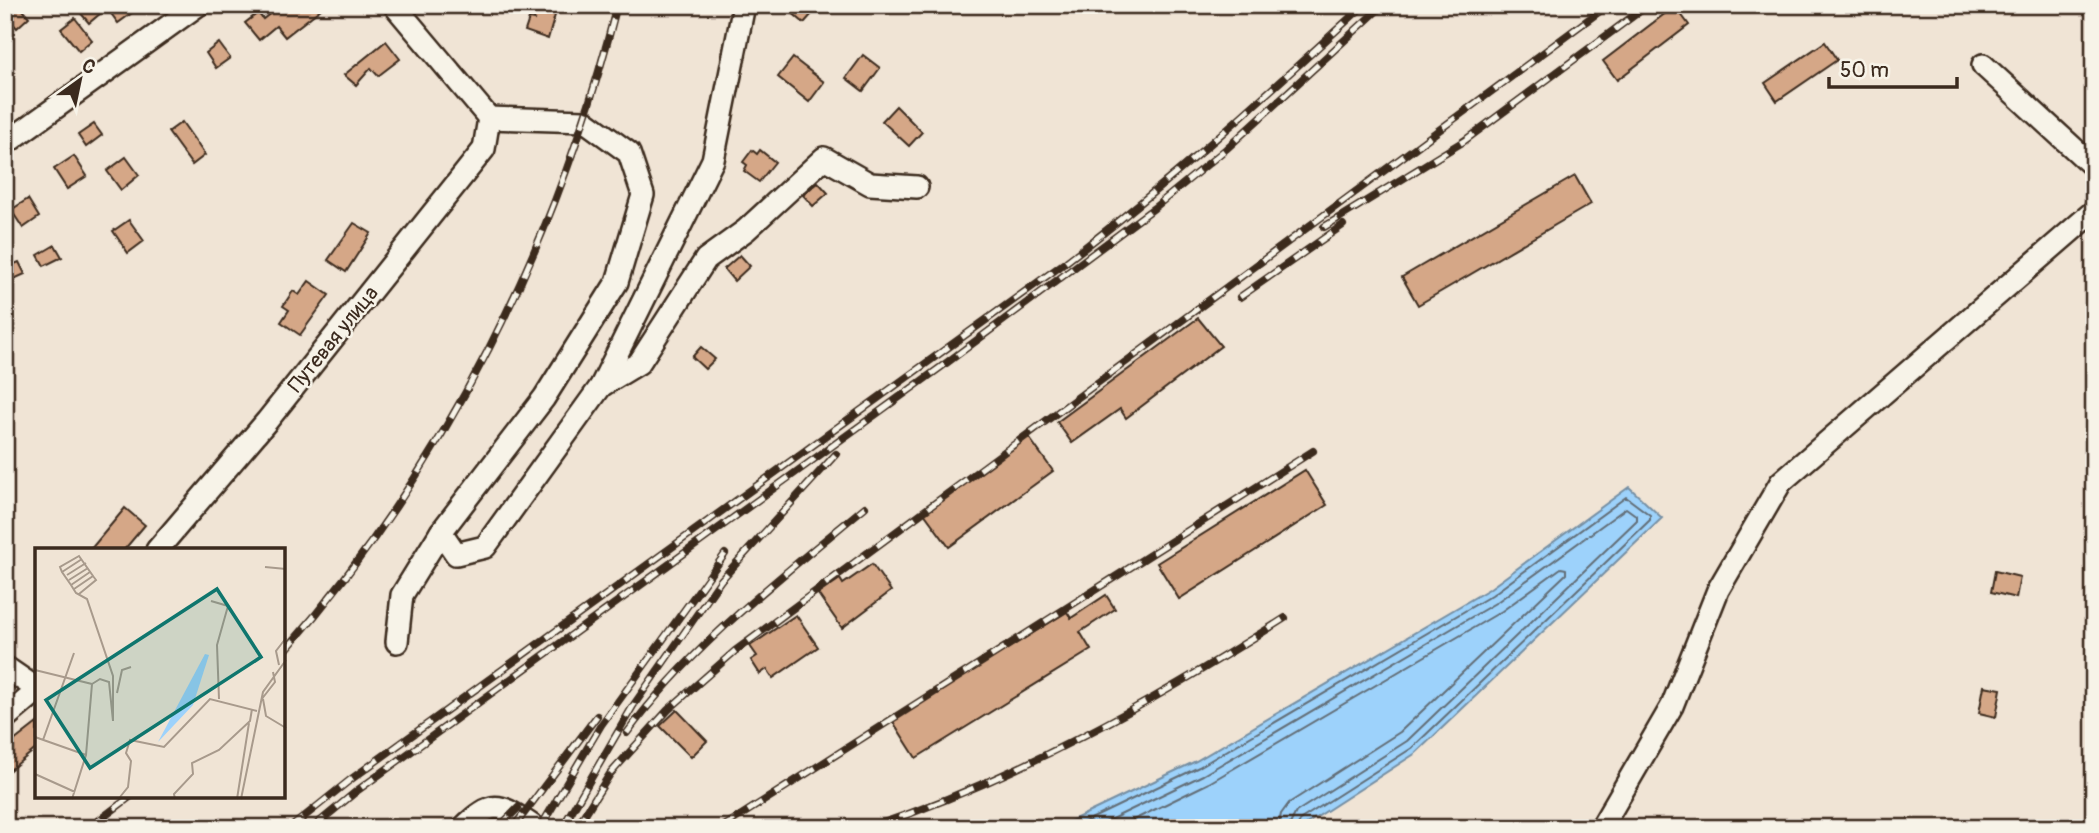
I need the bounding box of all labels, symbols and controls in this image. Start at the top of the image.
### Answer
north arrow [46,46,116,116]
scale bar [1829,46,1957,90]
text: С [77,53,100,80]
text: 50 m [1840,57,1889,84]
street label: Путевая улица [282,281,385,398]
inset map [35,548,285,798]

